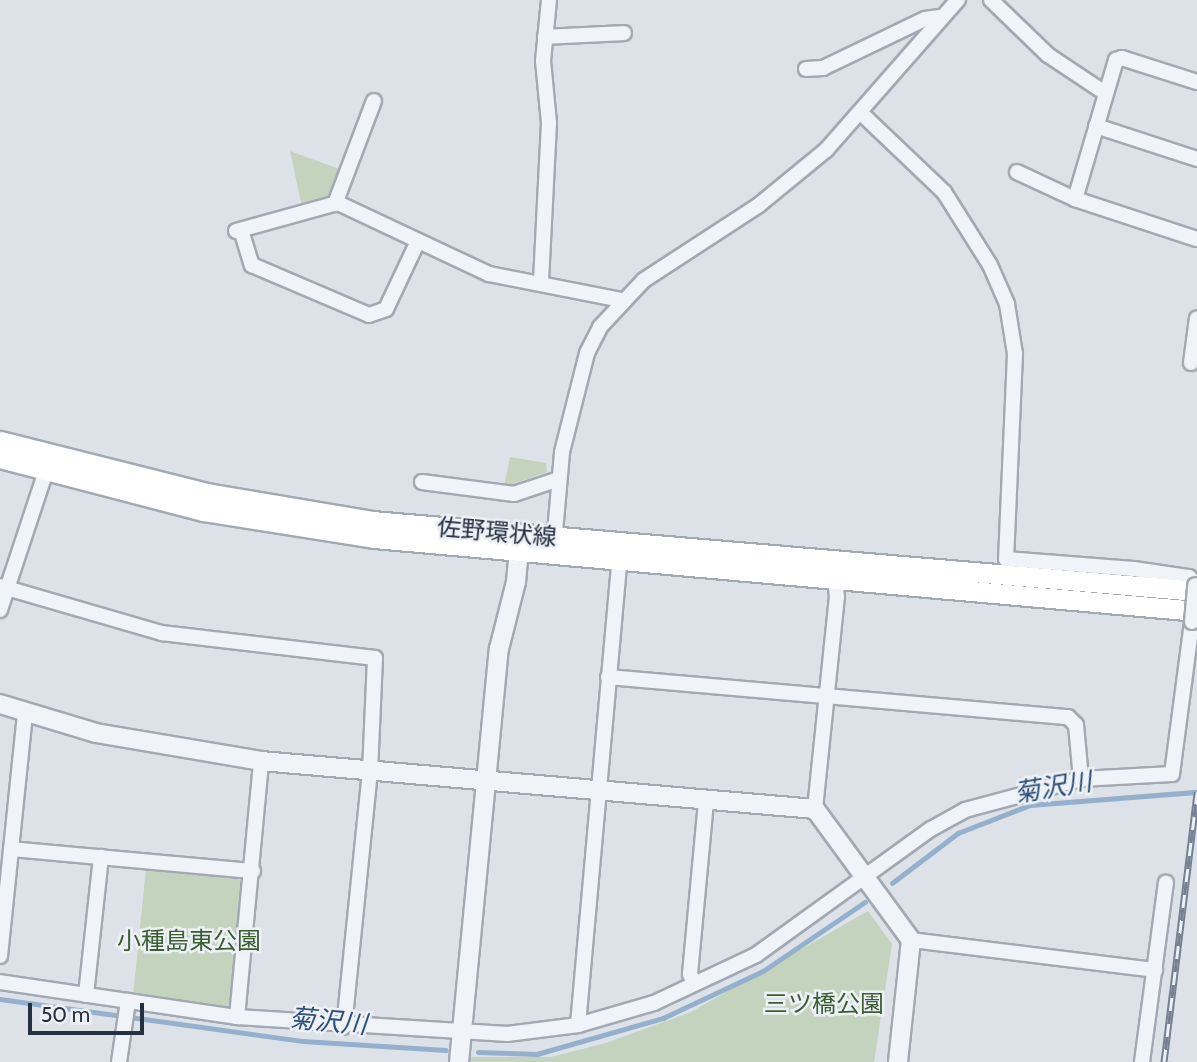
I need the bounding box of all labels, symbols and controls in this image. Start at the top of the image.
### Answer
street label: 佐野環状線 [436,512,558,552]
water label: 菊沢川 [1012,766,1094,810]
park label: 小種島東公園 [117,927,261,955]
scale bar [32,988,147,1032]
park label: 三ツ橋公園 [764,990,884,1018]
text: 50 m [41,1002,90,1027]
water label: 菊沢川 [288,1003,368,1041]

